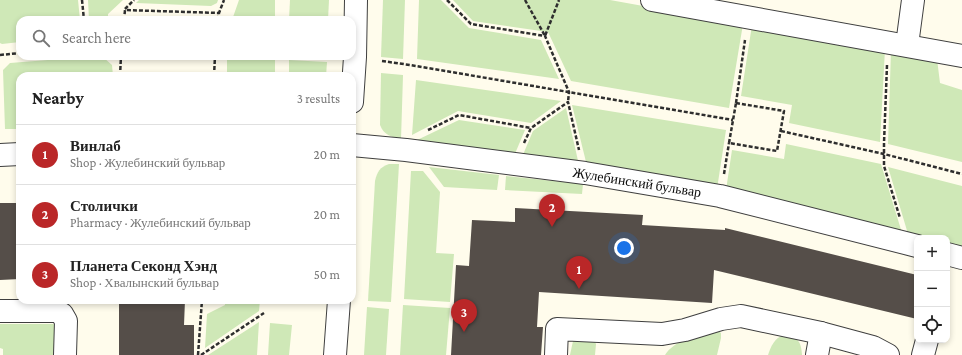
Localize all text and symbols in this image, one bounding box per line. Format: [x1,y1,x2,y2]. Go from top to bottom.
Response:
search box [16,16,356,60]
icon: search [30,27,52,49]
text: Search here [62,30,131,46]
text: Nearby [32,89,84,108]
text: 3 results [297,91,340,106]
text: Винлаб [70,138,121,154]
text: 1 [43,147,47,162]
text: 20 m [314,147,340,162]
text: Shop · Жулебинский бульвар [70,155,225,170]
street label: Жулебинский бульвар [571,164,703,200]
pin: 2 [539,194,565,227]
text: Столички [70,198,138,214]
text: 2 [42,207,48,222]
text: 20 m [314,207,340,222]
text: Pharmacy · Жулебинский бульвар [70,215,251,230]
map controls [914,235,950,343]
button: + [914,235,950,271]
your location [614,238,634,258]
pin: 1 [566,256,592,289]
text: Планета Секонд Хэнд [70,258,217,274]
text: 3 [42,267,48,282]
text: 50 m [314,267,340,282]
button: − [914,271,950,307]
text: Shop · Хвалынский бульвар [70,275,219,290]
pin: 3 [451,299,477,332]
button: locate [914,307,950,343]

